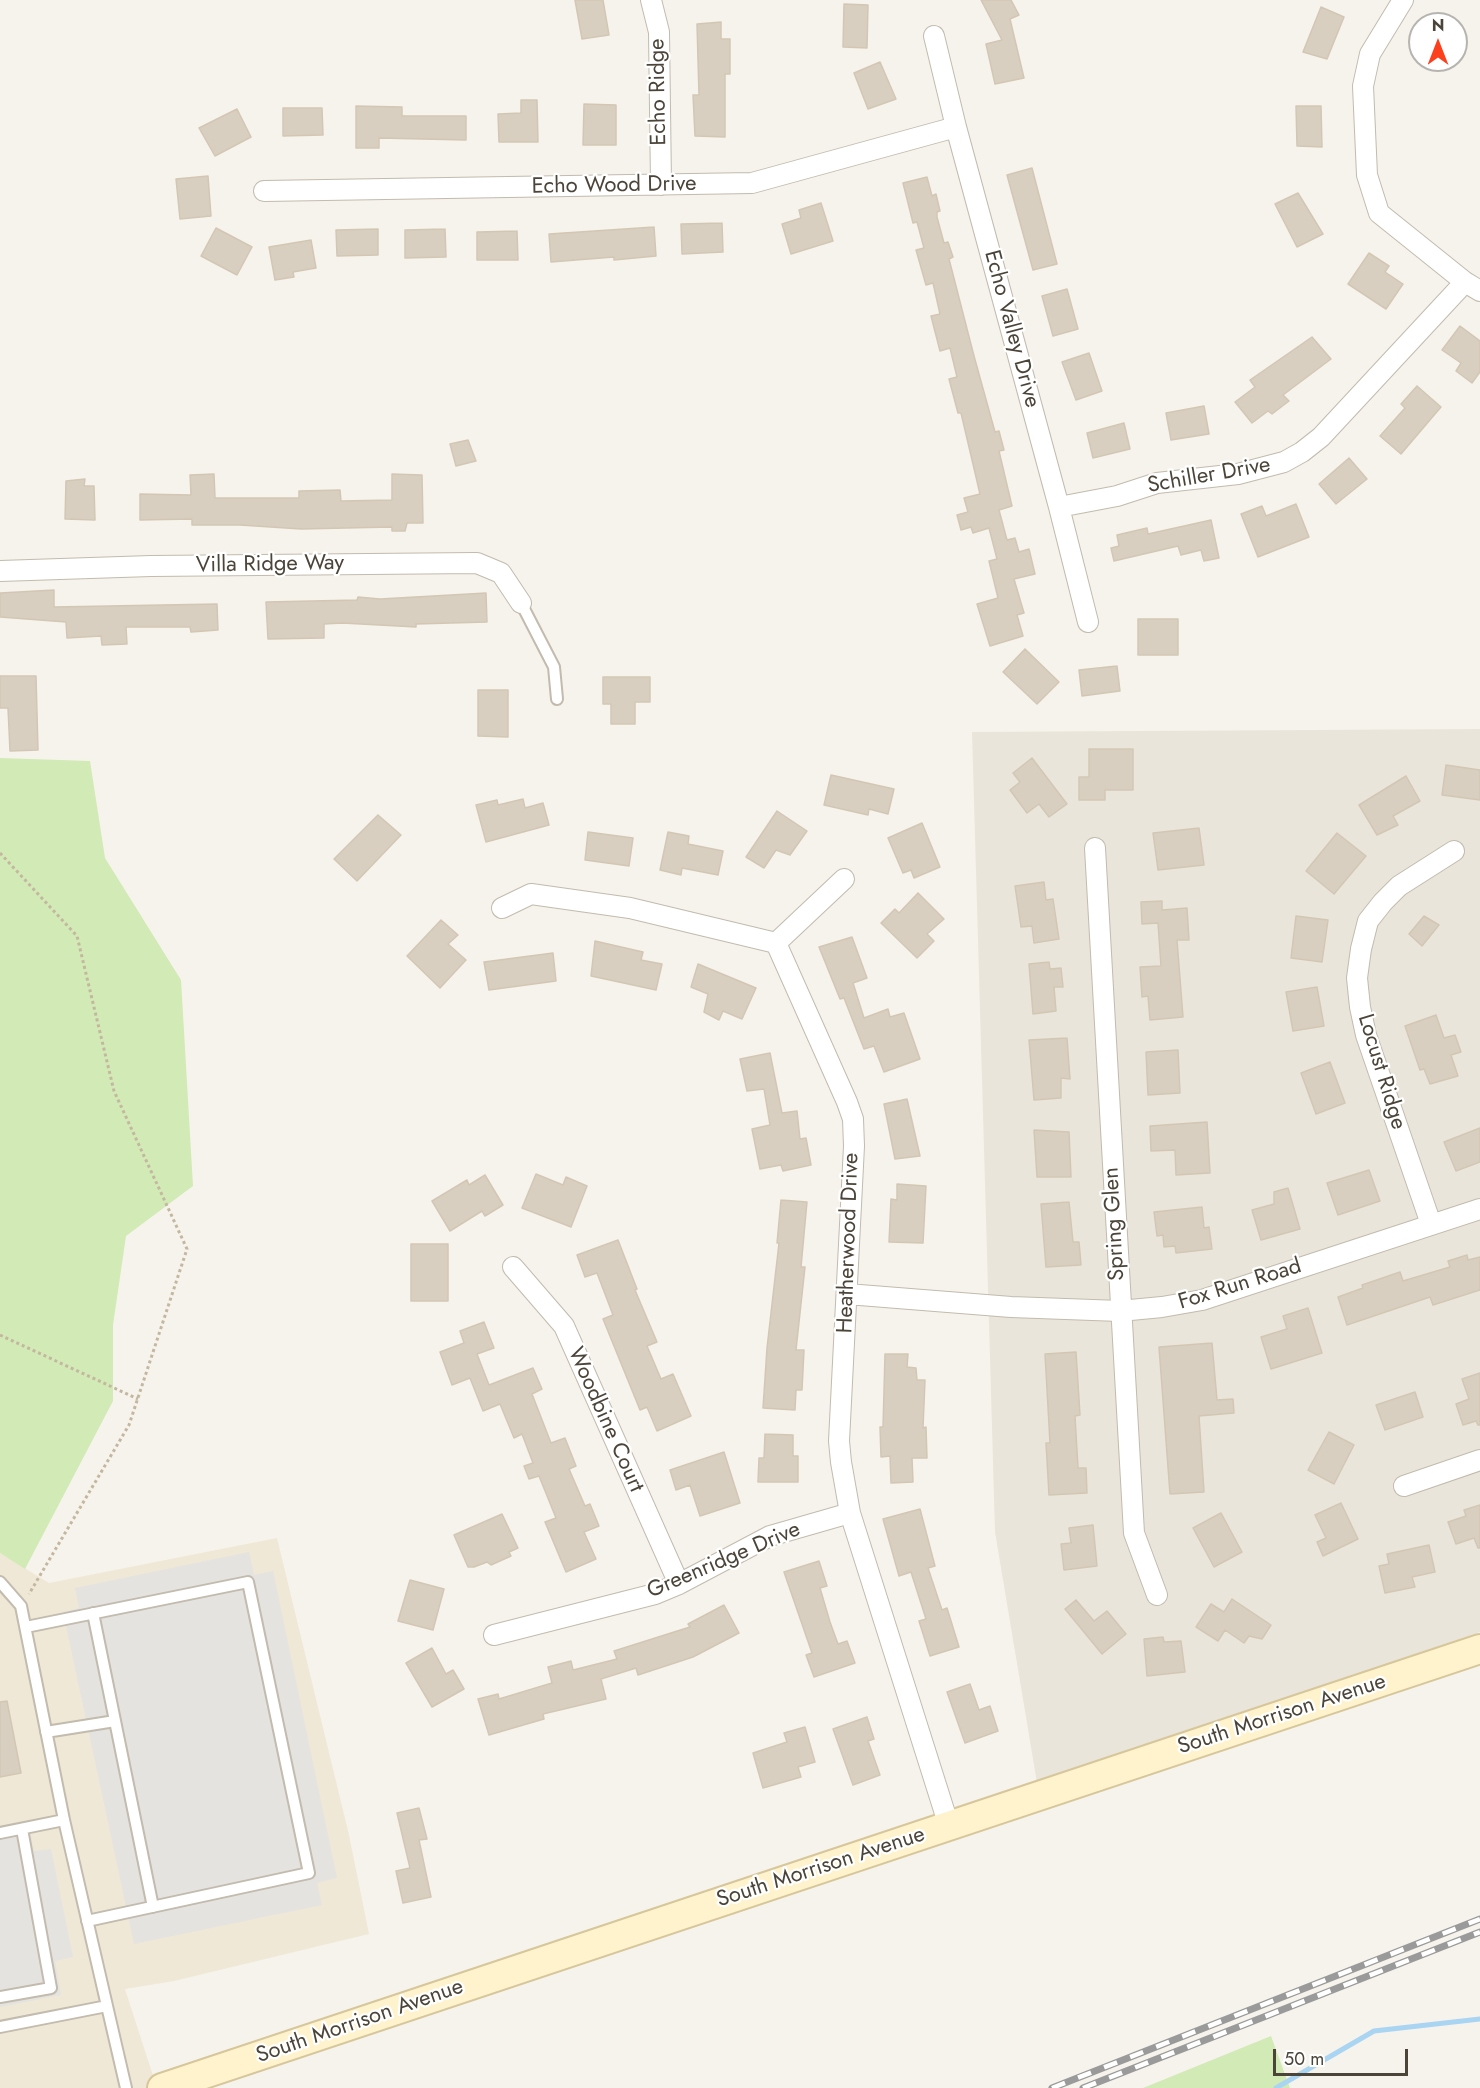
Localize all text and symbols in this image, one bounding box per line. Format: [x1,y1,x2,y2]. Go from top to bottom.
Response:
north arrow [1408,12,1468,72]
text: N [1432,14,1444,37]
street label: Echo Ridge [645,38,673,146]
street label: Echo Wood Drive [531,171,697,201]
street label: Echo Valley Drive [977,247,1045,411]
street label: Schiller Drive [1145,452,1273,500]
street label: Villa Ridge Way [196,551,344,579]
street label: Locust Ridge [1351,1011,1411,1133]
street label: Heatherwood Drive [833,1152,865,1334]
street label: Spring Glen [1099,1167,1131,1281]
street label: Fox Run Road [1175,1254,1305,1316]
street label: Woodbine Court [561,1343,649,1497]
street label: Greenridge Drive [644,1517,804,1605]
street label: South Morrison Avenue [1175,1669,1389,1761]
street label: South Morrison Avenue [714,1822,928,1914]
street label: South Morrison Avenue [253,1974,467,2070]
scale bar [1276,2037,1411,2075]
text: 50 m [1284,2046,1324,2072]

